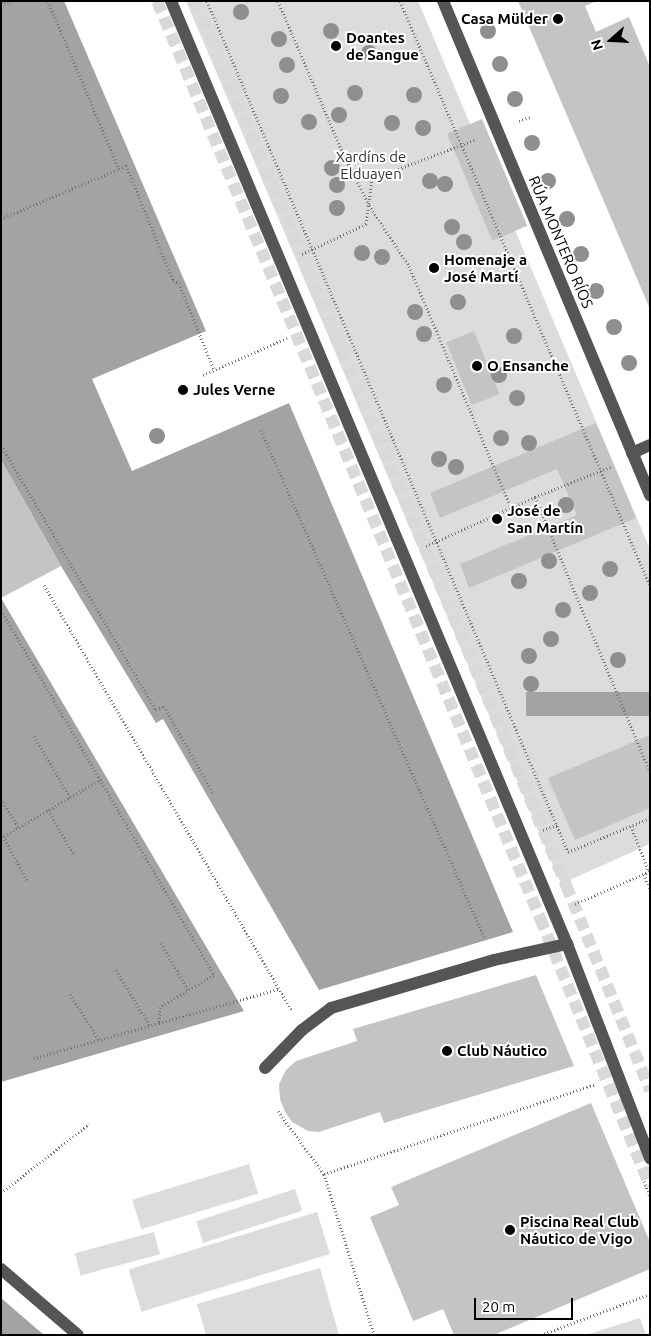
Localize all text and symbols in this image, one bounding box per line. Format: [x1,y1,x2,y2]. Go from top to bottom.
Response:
place label: Casa Mülder [461,10,548,28]
marker: Casa Mülder [552,13,564,25]
north arrow [586,15,636,65]
place label: Doantes de Sangue [346,28,419,63]
text: N [588,37,606,52]
marker: Doantes de Sangue [330,40,342,52]
park label: Xardíns de Elduayen [336,147,406,182]
street label: RÚA MONTERO RÍOS [525,173,597,311]
place label: Homenaje a José Martí [444,250,527,285]
marker: Homenaje a José Martí [428,262,440,274]
place label: O Ensanche [487,357,569,375]
marker: O Ensanche [471,360,483,372]
place label: Jules Verne [193,381,275,399]
marker: Jules Verne [177,384,189,396]
place label: José de San Martín [507,501,583,536]
marker: José de San Martín [491,513,503,525]
place label: Club Náutico [457,1042,547,1060]
marker: Club Náutico [441,1045,453,1057]
place label: Piscina Real Club Náutico de Vigo [520,1212,639,1247]
marker: Piscina Real Club Náutico de Vigo [504,1224,516,1236]
scale bar [476,1288,575,1320]
text: 20 m [482,1298,515,1315]

